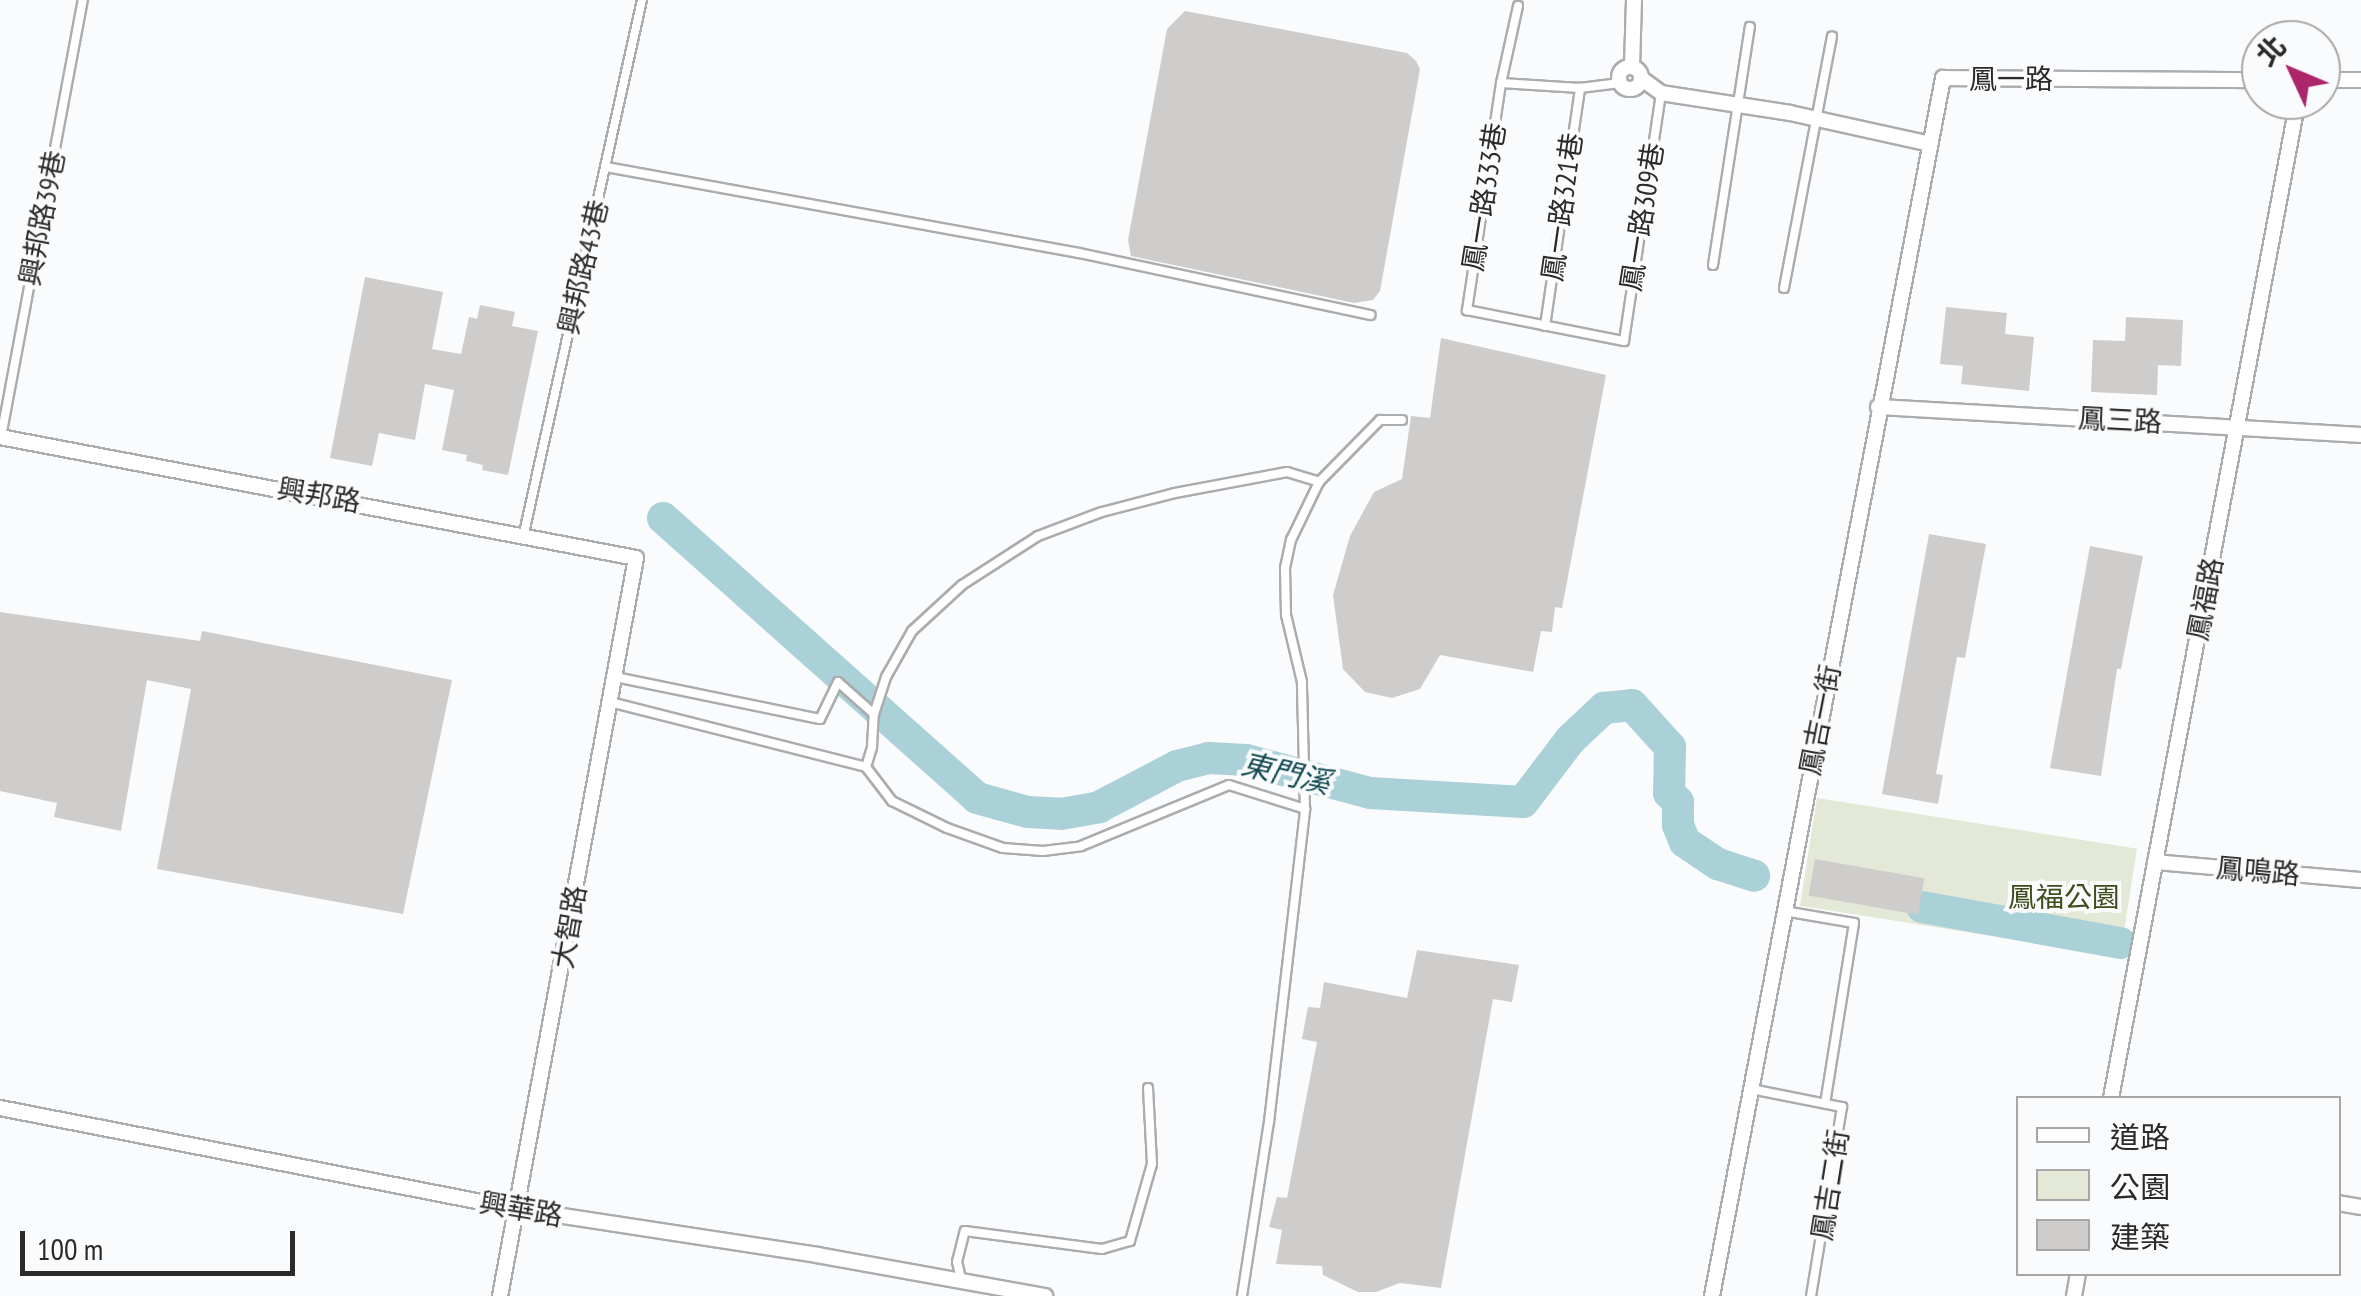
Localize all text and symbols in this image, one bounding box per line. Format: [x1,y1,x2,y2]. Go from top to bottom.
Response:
north arrow [2241,20,2341,120]
text: 北 [2247,27,2294,73]
street label: 鳳一路 [1969,62,2053,96]
street label: 鳳一路333巷 [1456,120,1512,274]
street label: 鳳一路321巷 [1535,130,1589,284]
street label: 鳳一路309巷 [1614,140,1670,294]
street label: 興邦路39巷 [12,147,72,289]
street label: 興邦路43巷 [551,196,615,338]
street label: 鳳三路 [2077,401,2163,439]
street label: 興邦路 [275,471,363,519]
street label: 鳳福路 [2180,555,2230,643]
street label: 鳳吉一街 [1793,662,1847,778]
water label: 東門溪 [1238,745,1334,801]
street label: 鳳鳴路 [2215,851,2301,891]
park label: 鳳福公園 [2008,880,2120,914]
street label: 大智路 [545,883,593,971]
legend [2016,1096,2341,1276]
text: 道路 [2110,1117,2170,1156]
street label: 鳳吉二街 [1805,1127,1855,1243]
text: 公園 [2110,1167,2170,1206]
street label: 興華路 [477,1185,565,1233]
scale bar [25,1211,300,1273]
text: 建築 [2110,1217,2170,1256]
text: 100 m [37,1229,103,1268]

